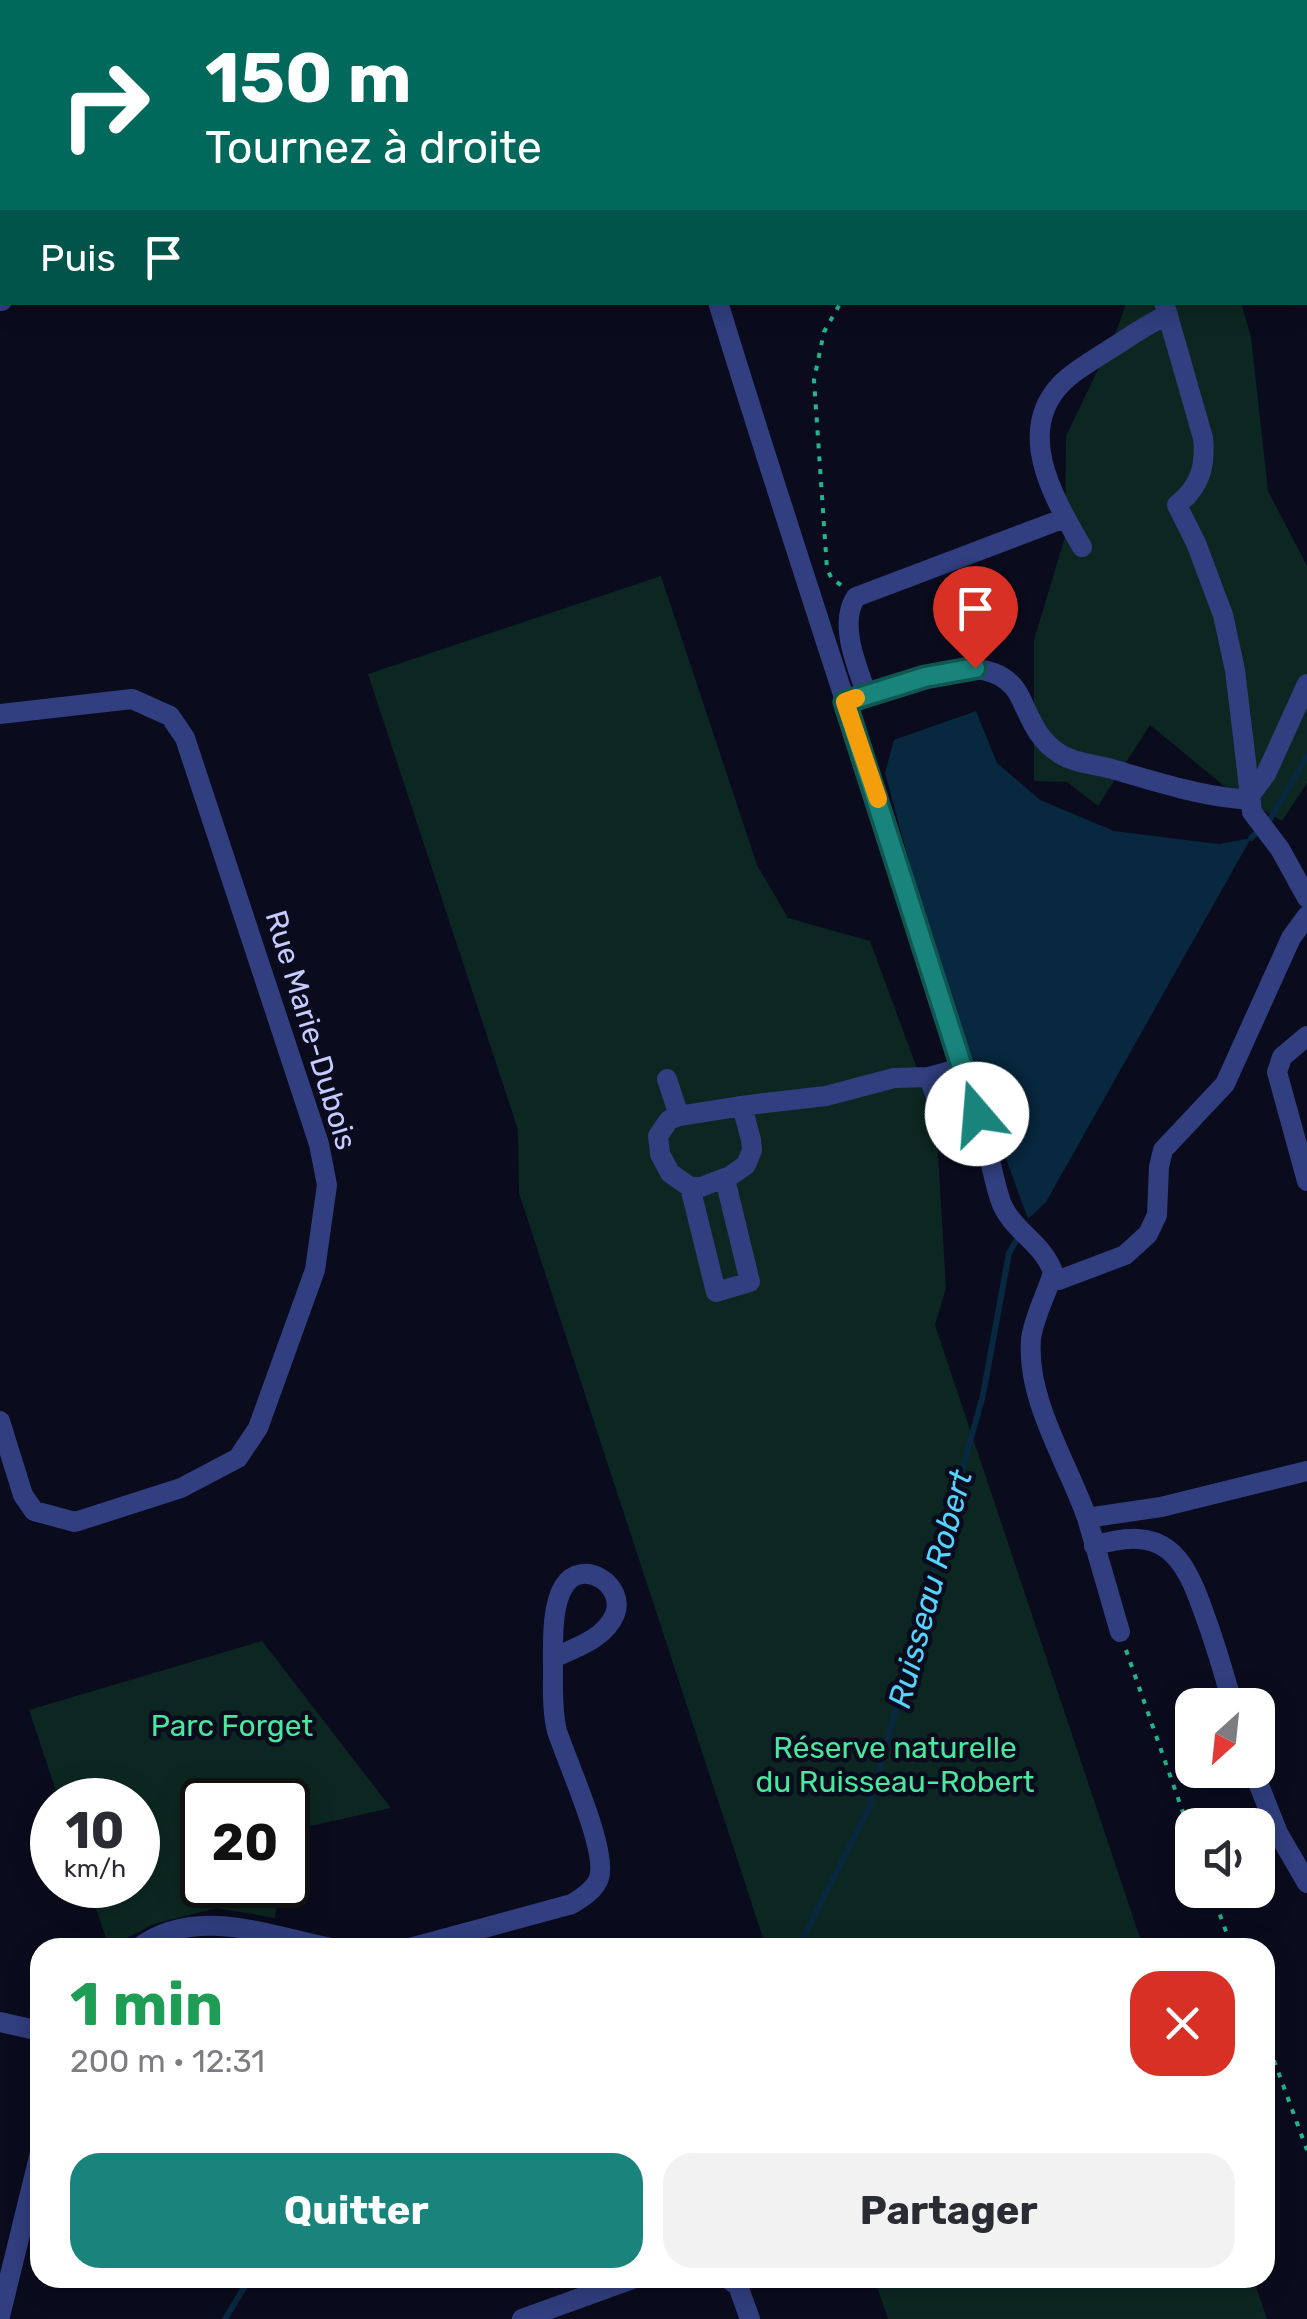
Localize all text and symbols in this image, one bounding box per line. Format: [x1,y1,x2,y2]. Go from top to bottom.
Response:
text: 150 m [205,37,412,120]
icon: right [40,40,170,170]
text: Tournez à droite [205,121,542,174]
icon: arrive [136,230,191,285]
text: Puis [40,235,116,281]
pin [933,566,1018,669]
icon: arrive [948,581,1003,636]
street label: Rue Marie-Dubois [257,906,365,1154]
position arrow [925,1062,1029,1166]
water label: Ruisseau Robert [880,1465,980,1712]
north arrow [1175,1688,1275,1788]
map controls [1175,1688,1275,1908]
park label: Parc Forget [151,1708,313,1744]
park label: Réserve naturelle du Ruisseau-Robert [755,1730,1035,1800]
speed limit sign: 20 [180,1778,310,1908]
text: 10 [66,1801,124,1861]
button: sound [1175,1808,1275,1908]
text: km/h [64,1854,126,1883]
text: 1 min [70,1969,223,2040]
button: close [1130,1971,1235,2076]
text: 200 m · 12:31 [70,2042,265,2080]
button: Quitter [70,2153,643,2268]
button: Partager [663,2153,1235,2268]

